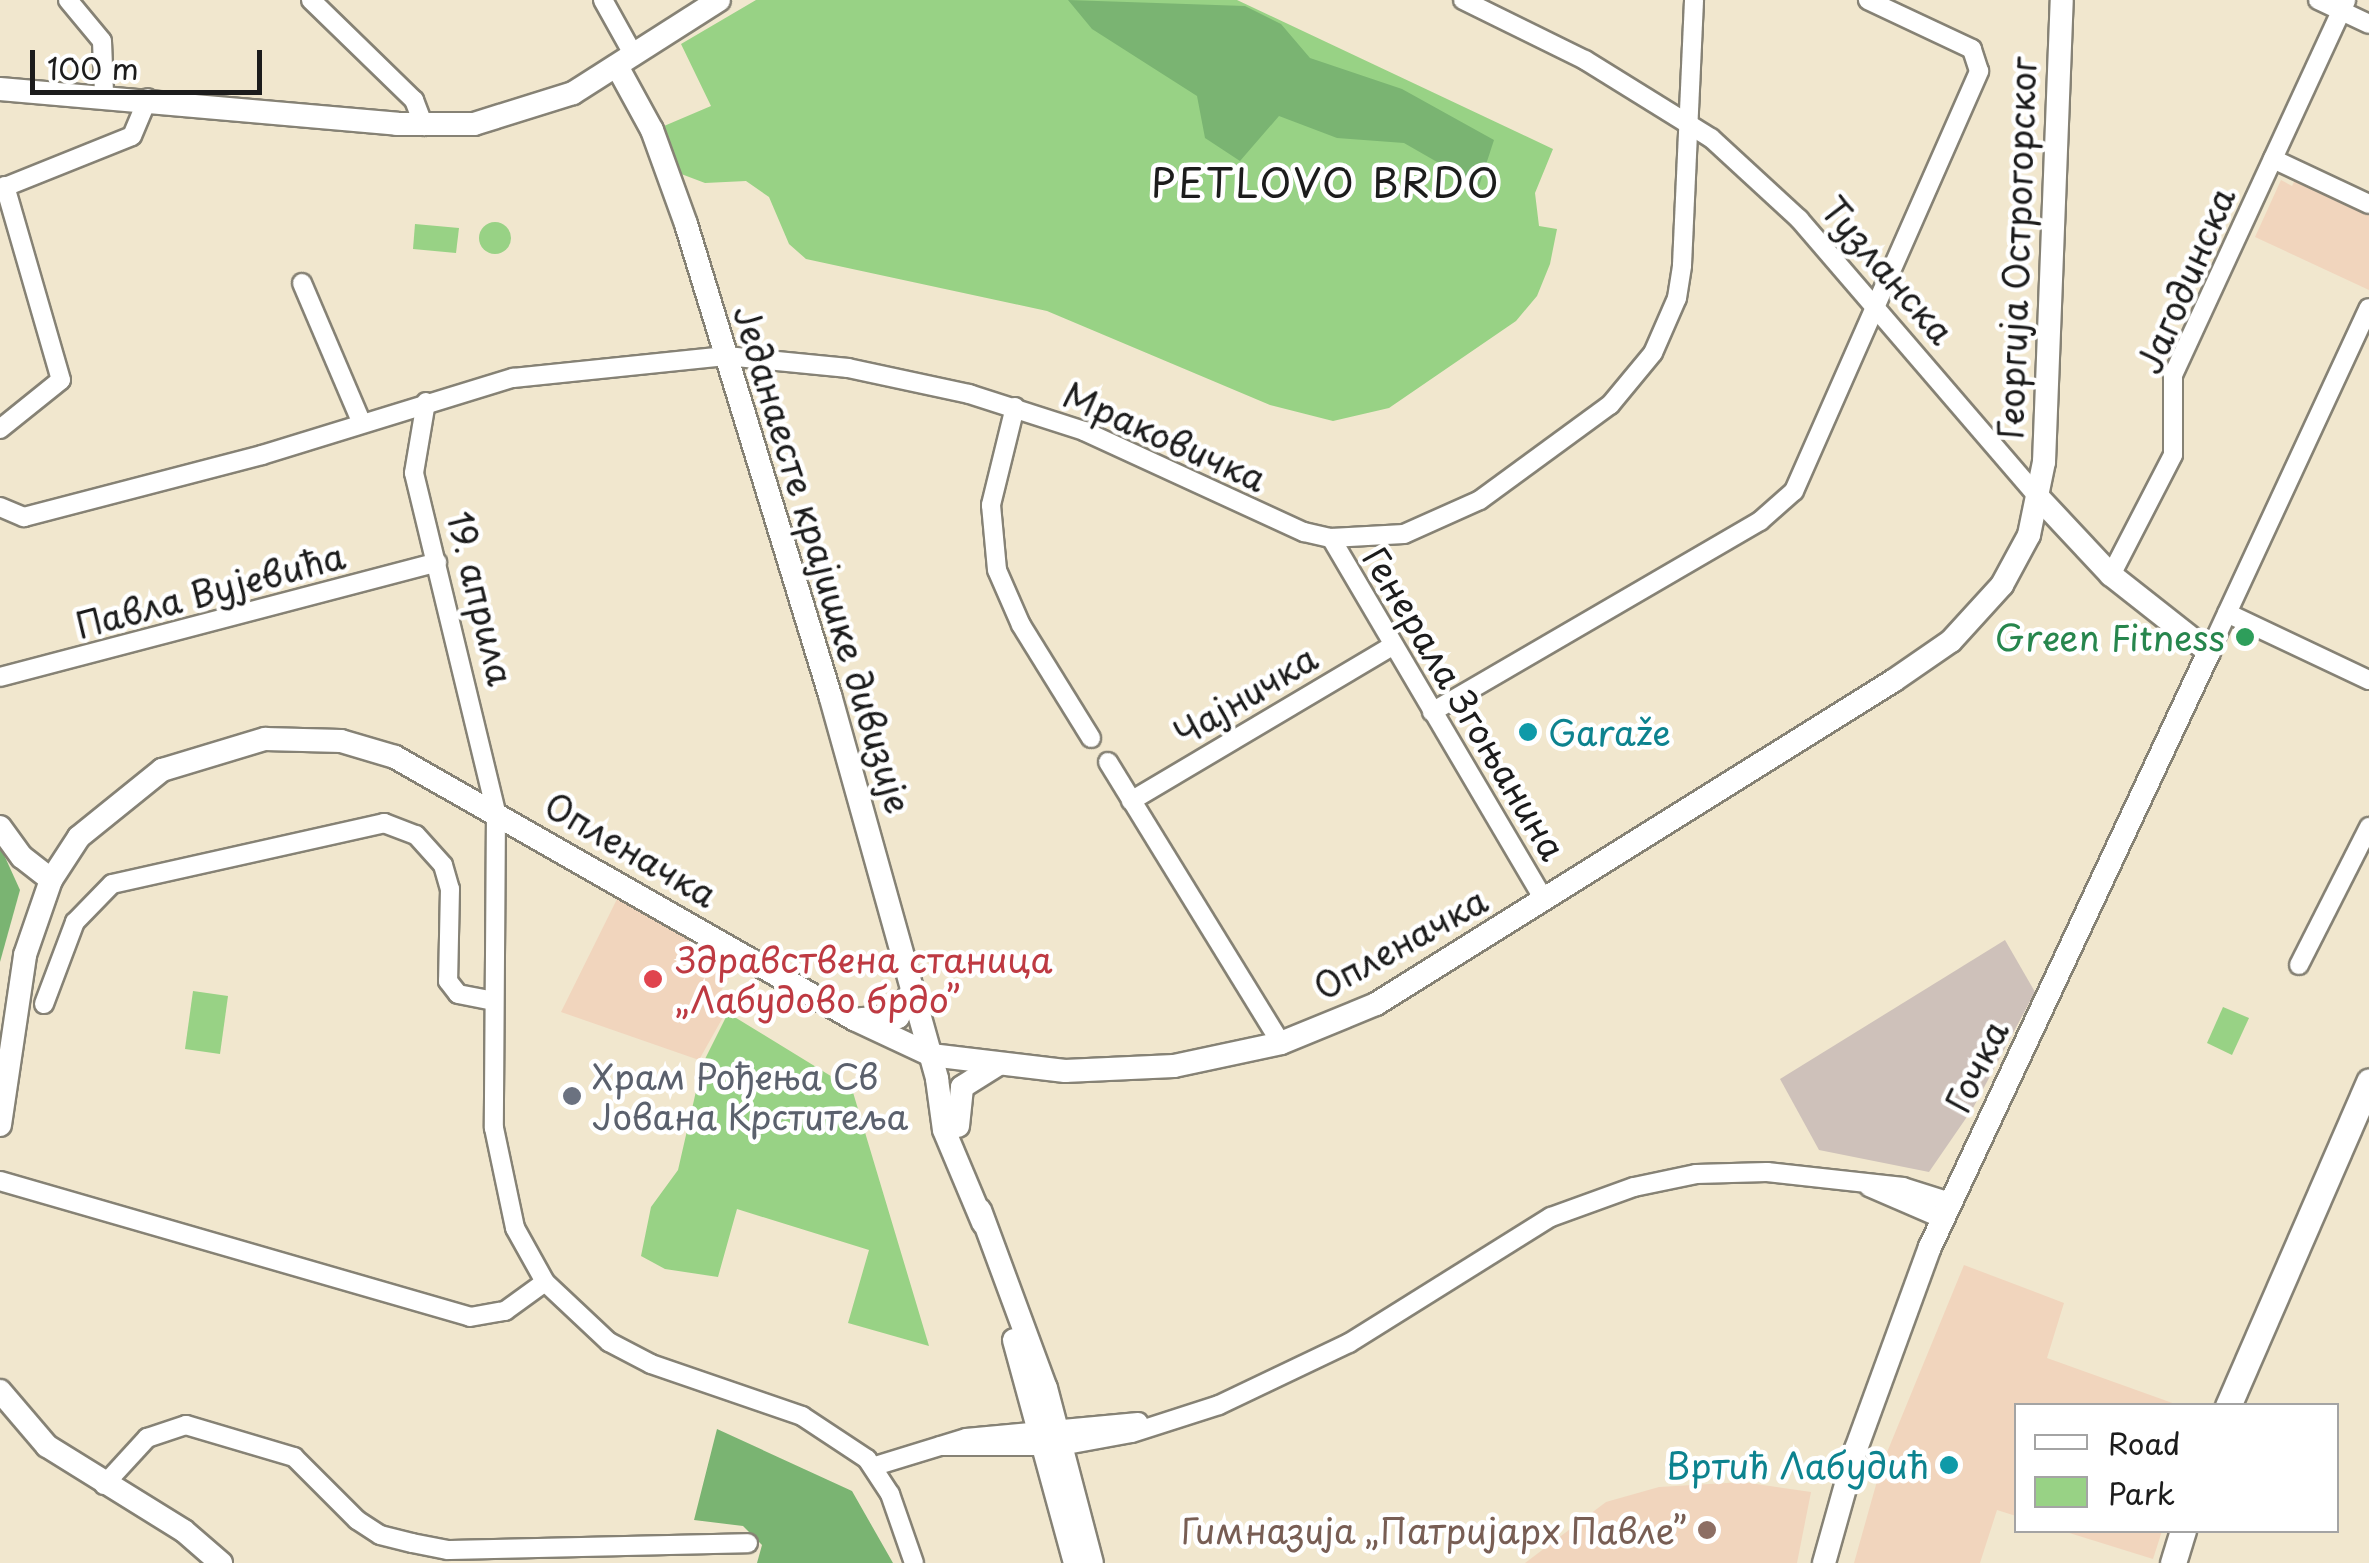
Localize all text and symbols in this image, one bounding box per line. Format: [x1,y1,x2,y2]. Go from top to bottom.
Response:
scale bar [35,30,268,92]
text: 100 m [47,45,139,90]
street label: Георгија Острогорског [1988,55,2044,441]
district label: PETLOVO BRDO [1154,158,1498,206]
street label: Јагодинска [2127,181,2243,379]
street label: Тузланска [1813,188,1963,352]
street label: Једанаесте крајишке дивизије [726,300,920,818]
street label: Мраковичка [1057,373,1273,499]
street label: 19. априла [439,506,523,690]
street label: Павла Вујевића [70,534,350,646]
street label: Генерала Згоњанина [1354,538,1576,868]
place label: Green Fitness [1992,616,2225,658]
marker: Green Fitness [2234,626,2256,648]
street label: Чајничка [1166,636,1324,754]
place label: Garaže [1548,711,1671,753]
marker: Garaže [1517,721,1539,743]
street label: Опленачка [538,783,724,915]
street label: Опленачка [1306,878,1494,1008]
place label: Здравствена станица „Лабудово брдо” [676,938,1054,1020]
marker: Здравствена станица „Лабудово брдо” [640,966,666,992]
street label: Гочка [1936,1013,2016,1119]
place label: Храм Рођења Св Јована Крститеља [592,1055,910,1137]
marker: Храм Рођења Св Јована Крститеља [561,1085,583,1107]
legend [2014,1403,2339,1533]
text: Road [2108,1420,2181,1465]
place label: Вртић Лабудић [1666,1444,1929,1486]
marker: Вртић Лабудић [1938,1454,1960,1476]
text: Park [2108,1470,2175,1515]
place label: Гимназија „Патријарх Павле” [1178,1509,1687,1551]
marker: Гимназија „Патријарх Павле” [1696,1519,1718,1541]

